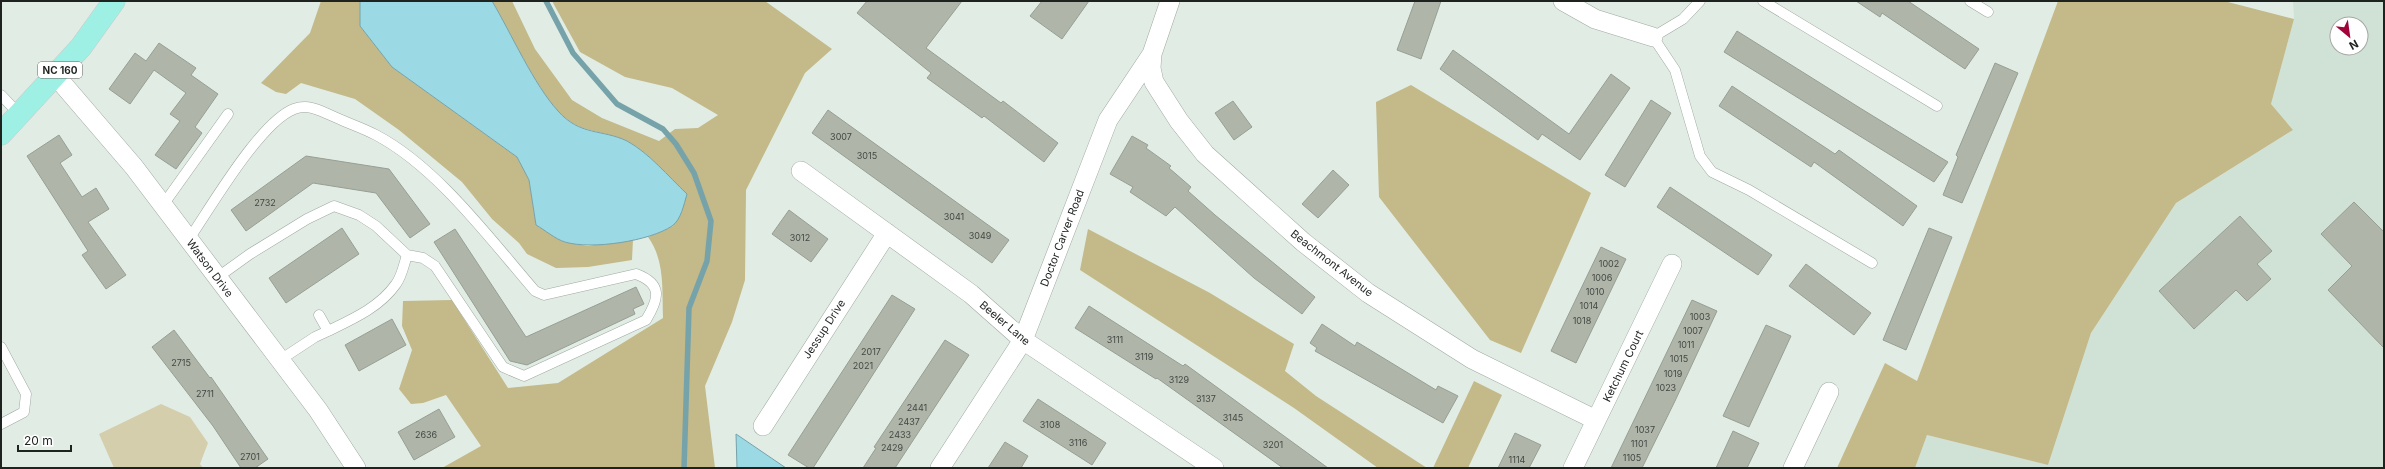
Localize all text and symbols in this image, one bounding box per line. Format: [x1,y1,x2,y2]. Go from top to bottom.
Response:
north arrow [2329,16,2369,56]
text: N [2347,37,2361,53]
road number: NC 160 [38,62,82,78]
house number: 3007 [830,131,852,142]
house number: 3015 [857,150,877,161]
street label: Doctor Carver Road [1037,187,1087,289]
house number: 2732 [254,197,276,208]
house number: 3041 [944,211,964,222]
street label: Beachmont Avenue [1288,226,1376,300]
house number: 3049 [969,230,992,241]
house number: 3012 [790,232,810,243]
street label: Watson Drive [184,236,236,300]
house number: 1002 [1599,258,1619,269]
house number: 1006 [1592,272,1613,283]
house number: 1010 [1586,286,1605,297]
street label: Jessup Drive [800,297,848,361]
street label: Beeler Lane [977,298,1033,348]
house number: 1014 [1580,300,1599,311]
house number: 1003 [1690,311,1711,322]
house number: 1018 [1573,315,1592,326]
house number: 1007 [1683,325,1703,336]
street label: Ketchum Court [1600,328,1647,404]
house number: 3111 [1107,334,1123,345]
house number: 1011 [1678,339,1694,350]
house number: 2017 [861,346,881,357]
house number: 3119 [1135,351,1154,362]
house number: 1015 [1670,353,1688,364]
house number: 2715 [171,357,191,368]
house number: 2021 [853,360,873,371]
house number: 1019 [1664,368,1683,379]
house number: 3129 [1169,374,1190,385]
house number: 1023 [1656,382,1677,393]
house number: 2711 [196,388,214,399]
house number: 3137 [1196,393,1216,404]
house number: 2441 [907,402,927,413]
house number: 3145 [1223,412,1243,423]
house number: 2437 [898,416,920,427]
house number: 3108 [1040,419,1061,430]
house number: 1037 [1635,424,1655,435]
scale bar [18,427,71,453]
house number: 2636 [415,429,438,440]
house number: 2433 [889,429,912,440]
text: 20 m [24,433,53,448]
house number: 3116 [1069,437,1088,448]
house number: 1101 [1631,438,1647,449]
house number: 3201 [1263,439,1283,450]
house number: 2429 [881,442,904,453]
house number: 2701 [240,451,260,462]
house number: 1105 [1623,452,1641,463]
house number: 1114 [1509,454,1526,465]

